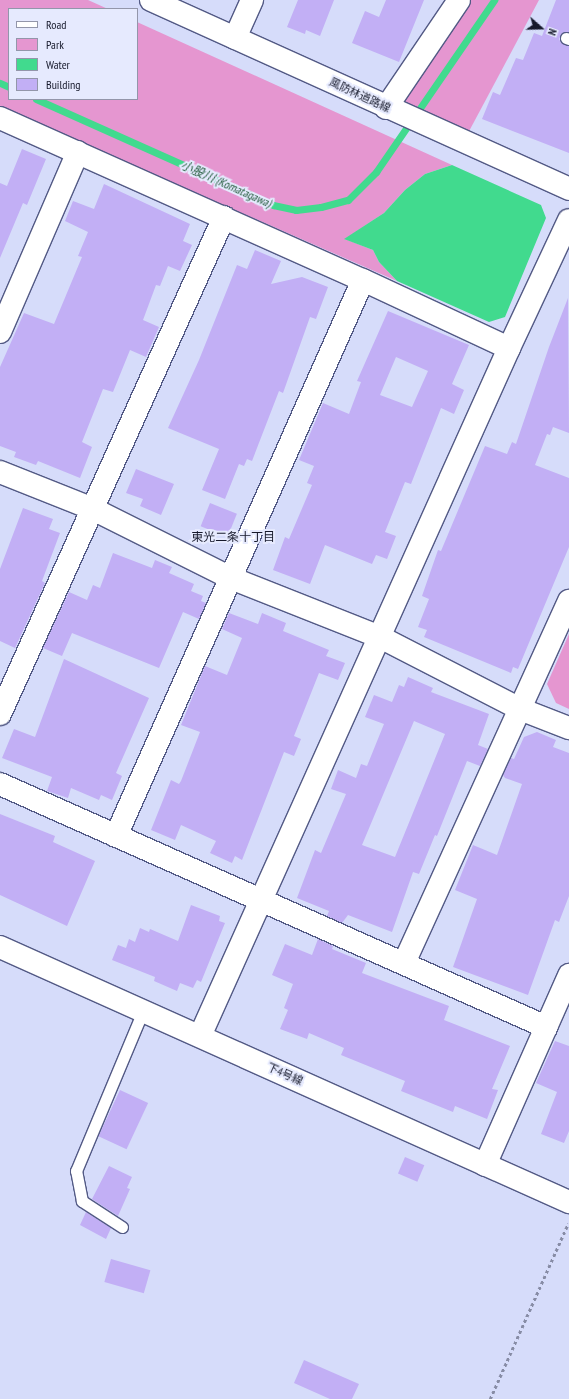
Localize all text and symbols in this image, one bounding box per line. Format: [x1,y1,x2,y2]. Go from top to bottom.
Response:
legend [8,8,138,100]
north arrow [521,8,561,48]
text: Road [46,17,66,32]
text: N [545,27,560,37]
text: Park [46,37,64,52]
text: Water [46,57,70,72]
street label: 風防林道路線 [327,75,393,115]
text: Building [46,77,81,92]
water label: 小股川 (Komatagawa) [179,158,273,210]
district label: 東光二条十丁目 [191,530,275,544]
street label: 下4号線 [265,1060,305,1088]

